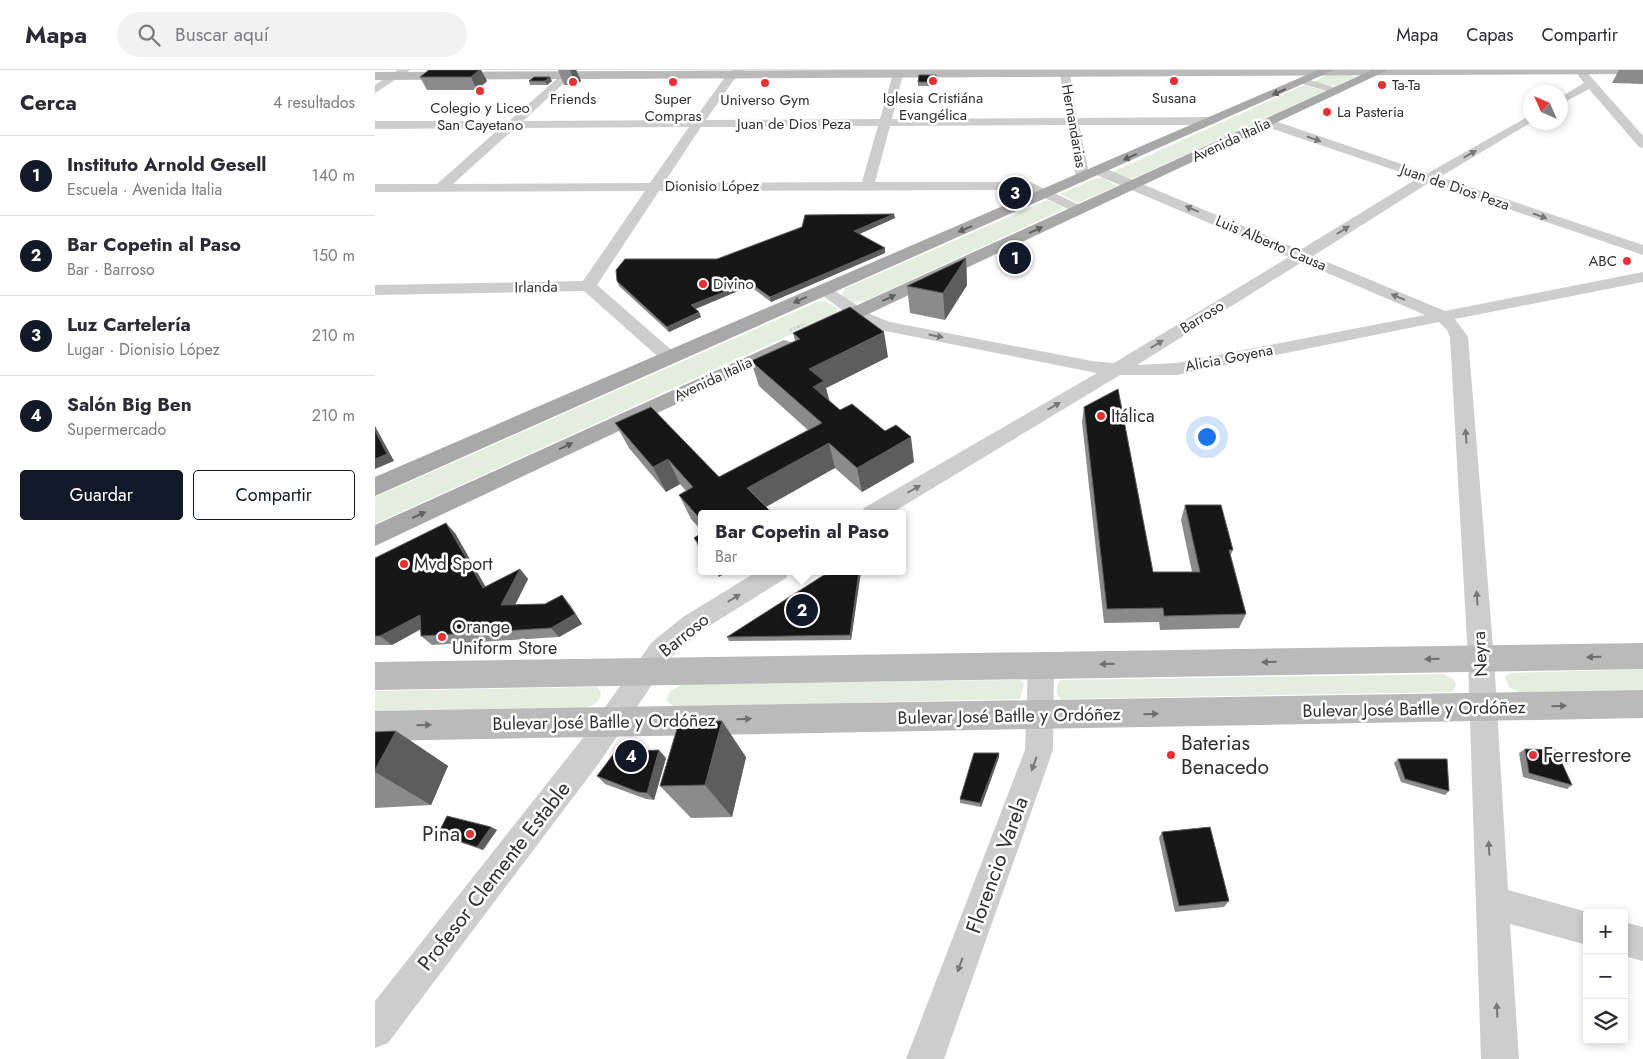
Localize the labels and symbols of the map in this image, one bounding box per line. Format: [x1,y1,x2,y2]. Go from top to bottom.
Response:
place label: Ta-Ta [1392,74,1421,96]
marker: Iglesia Cristiána Evangélica [927,75,939,87]
marker: Susana [1168,75,1180,87]
marker: Friends [567,76,579,88]
marker: Super Compras [667,76,679,88]
marker: Universo Gym [759,77,771,89]
marker: Ta-Ta [1376,79,1388,91]
street label: Hernandarias [1056,82,1092,170]
marker: Colegio y Liceo San Cayetano [474,85,486,97]
north arrow [1523,85,1568,130]
place label: Iglesia Cristiána Evangélica [883,87,983,126]
place label: Susana [1152,87,1196,109]
place label: Friends [550,88,596,110]
place label: Super Compras [644,88,702,127]
place label: Universo Gym [720,89,810,111]
one-way arrow [1272,89,1286,97]
place label: Colegio y Liceo San Cayetano [430,97,530,136]
place label: La Pasteria [1337,101,1404,123]
marker: La Pasteria [1321,106,1333,118]
street label: Avenida Italia [1188,112,1274,168]
street label: Juan de Dios Peza [735,113,851,135]
one-way arrow [1307,136,1322,143]
one-way arrow [1463,149,1476,158]
one-way arrow [1123,154,1137,162]
street label: Juan de Dios Peza [1396,157,1513,216]
pin: 3 [999,174,1031,212]
street label: Dionisio López [665,175,759,197]
one-way arrow [1184,205,1199,213]
street label: Luis Alberto Causa [1212,210,1330,276]
one-way arrow [1533,212,1548,220]
one-way arrow [958,225,972,233]
one-way arrow [1029,225,1043,233]
one-way arrow [1336,226,1349,235]
pin: 1 [999,239,1031,277]
place label: ABC [1588,250,1617,272]
marker: ABC [1621,255,1633,267]
place label: Divino [713,273,754,295]
street label: Irlanda [514,276,558,298]
marker: Divino [697,278,709,290]
one-way arrow [1391,292,1405,300]
one-way arrow [882,293,896,301]
street label: Barroso [1176,295,1228,339]
one-way arrow [793,297,807,305]
one-way arrow [929,332,944,340]
street label: Alicia Goyena [1183,339,1275,377]
one-way arrow [1151,340,1164,349]
street label: Avenida Italia [670,351,756,407]
one-way arrow [1048,402,1061,411]
place label: Itálica [1111,403,1155,429]
marker: Itálica [1095,410,1107,422]
your location [1194,424,1220,450]
one-way arrow [1461,428,1469,444]
one-way arrow [559,442,574,451]
one-way arrow [907,484,920,493]
one-way arrow [412,511,426,519]
place label: Mvd Sport [414,551,493,577]
marker: Mvd Sport [398,558,410,570]
one-way arrow [1472,590,1480,606]
pin: 2 [786,591,818,629]
one-way arrow [727,594,740,603]
street label: Barroso [653,607,715,663]
place label: Orange Uniform Store [452,614,557,661]
street label: Neyra [1466,630,1494,678]
marker: Orange Uniform Store [436,631,448,643]
one-way arrow [1586,653,1602,661]
one-way arrow [1424,656,1440,664]
one-way arrow [1261,658,1277,666]
one-way arrow [1099,661,1115,669]
street label: Bulevar José Batlle y Ordóñez [1302,694,1527,724]
street label: Bulevar José Batlle y Ordóñez [897,701,1122,731]
one-way arrow [1551,702,1567,710]
street label: Bulevar José Batlle y Ordóñez [492,707,717,737]
one-way arrow [1143,710,1159,718]
one-way arrow [736,715,752,723]
one-way arrow [416,721,432,729]
place label: Baterias Benacedo [1181,728,1269,782]
pin: 4 [615,737,647,775]
place label: Ferrestore [1543,740,1631,770]
marker: Baterias Benacedo [1165,749,1177,761]
marker: Ferrestore [1527,749,1539,761]
one-way arrow [1030,756,1037,771]
street label: Profesor Clemente Estable [410,775,578,977]
street label: Florencio Varela [958,793,1036,937]
place label: Pina [422,819,460,849]
marker: Pina [464,828,476,840]
one-way arrow [1484,840,1492,856]
one-way arrow [956,958,963,973]
one-way arrow [1493,1002,1501,1018]

